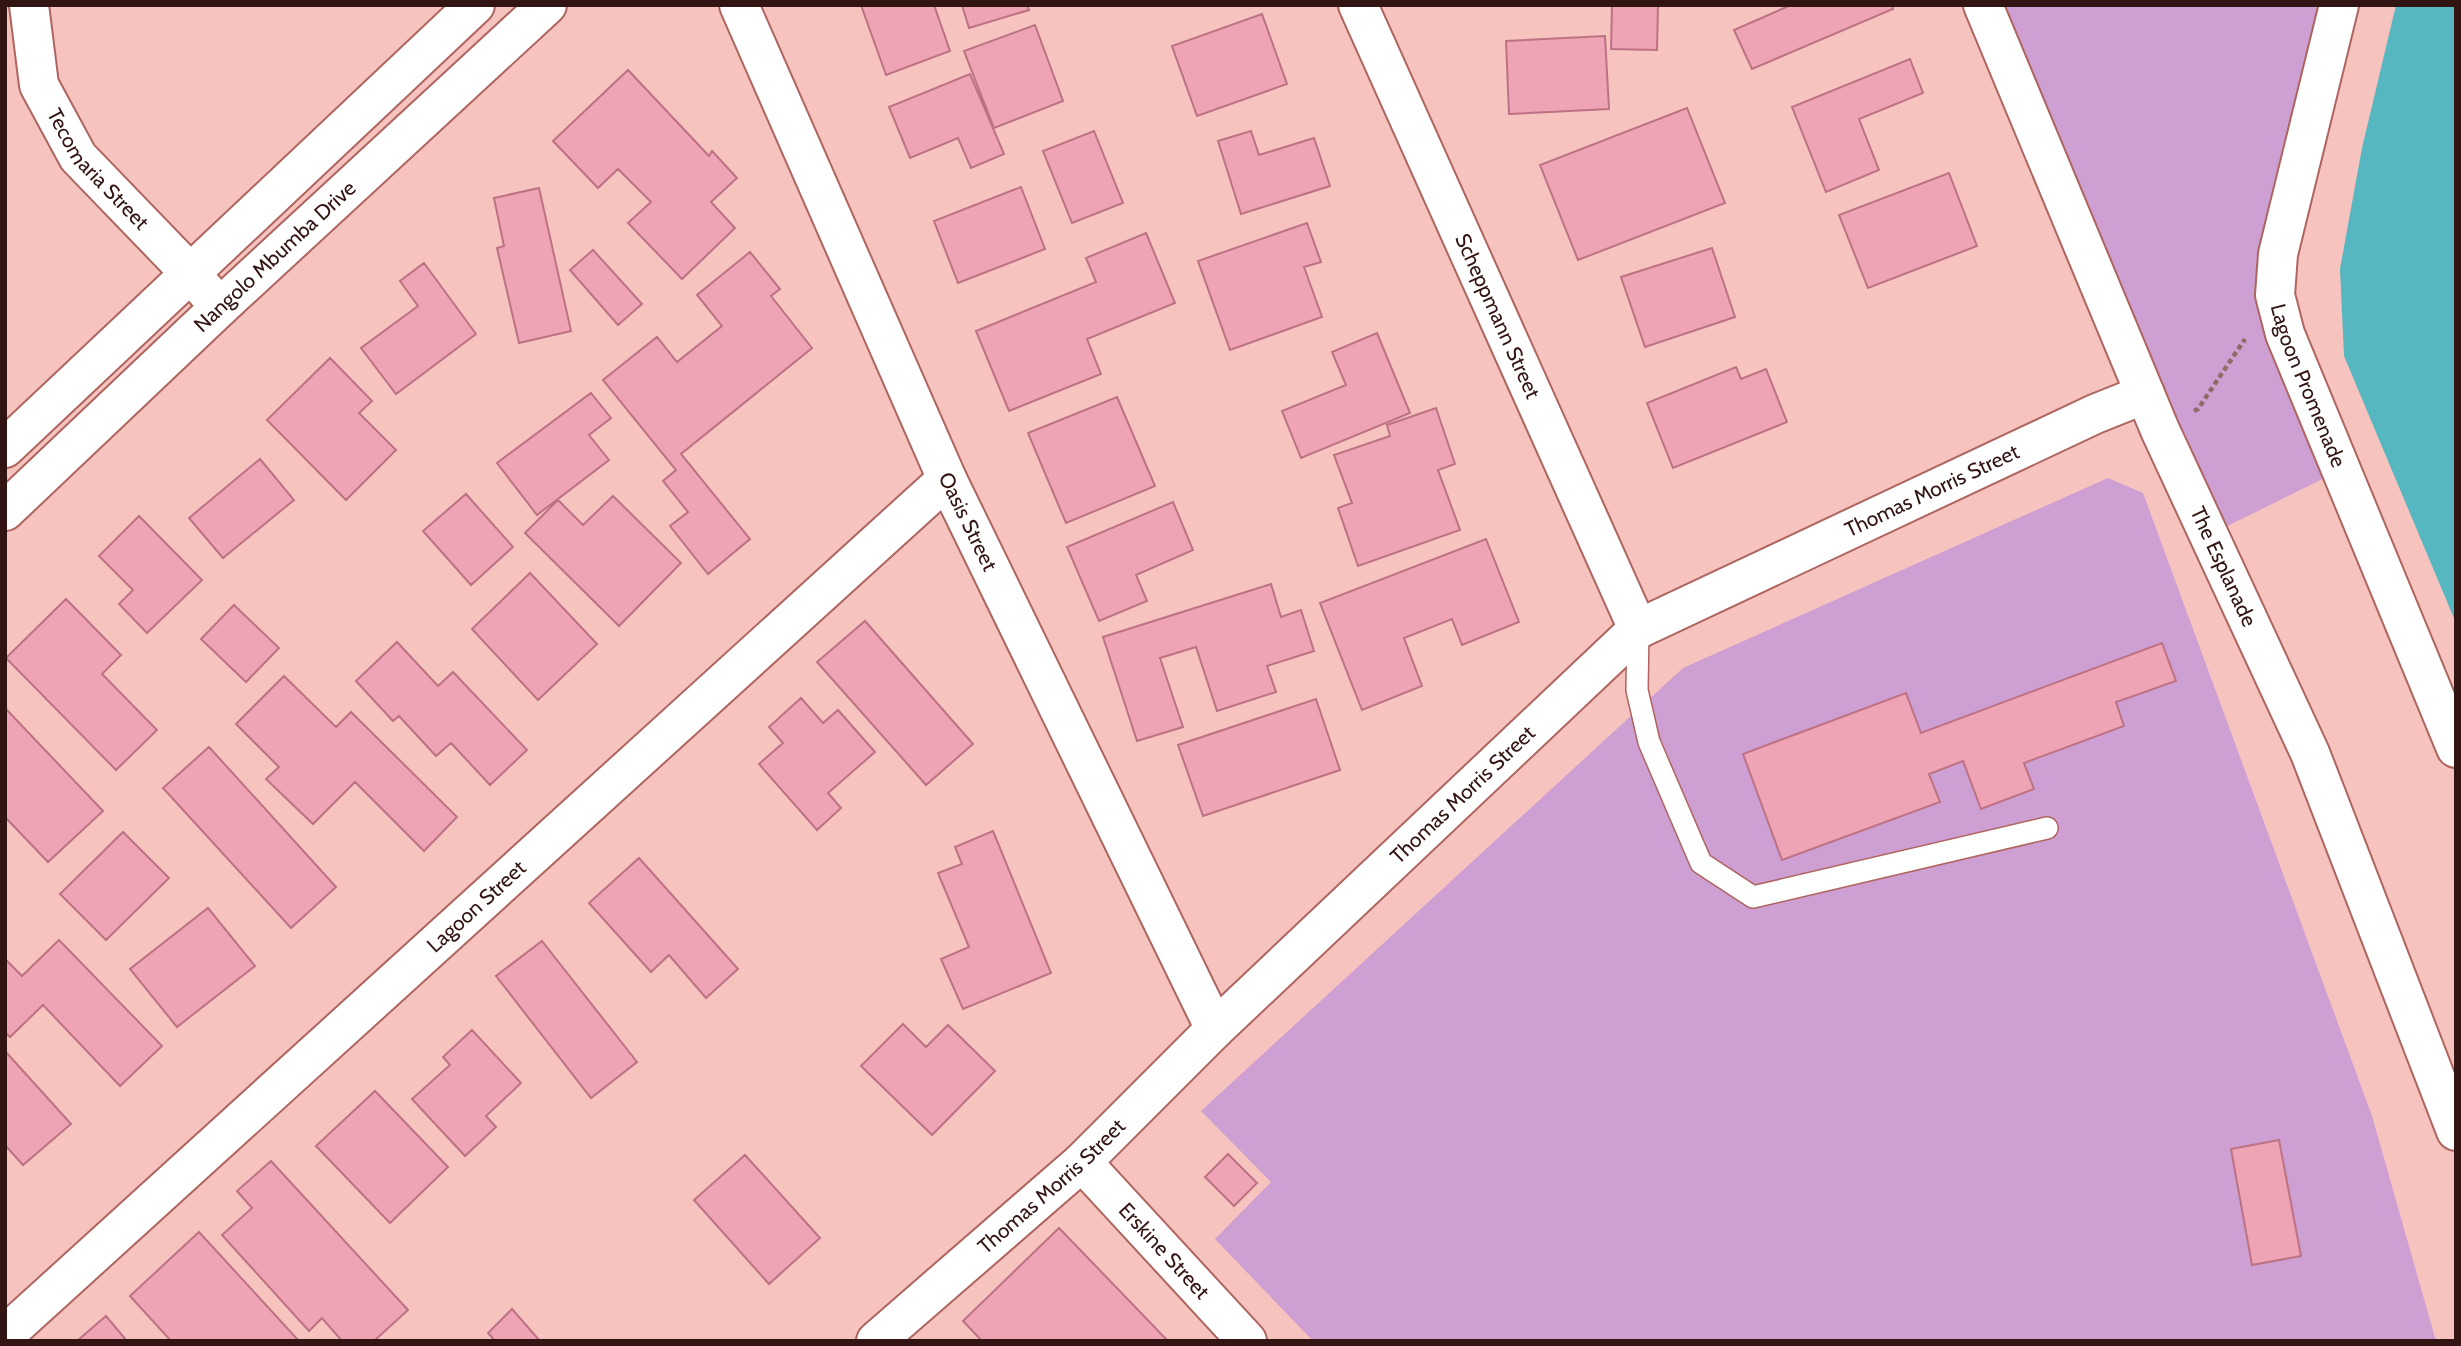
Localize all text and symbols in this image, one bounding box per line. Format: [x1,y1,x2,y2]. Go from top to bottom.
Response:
street label: Tecomaria Street [42,104,154,235]
street label: Nangolo Mbumba Drive [189,175,361,337]
street label: Scheppmann Street [1450,230,1546,402]
street label: Lagoon Promenade [2266,301,2352,471]
street label: Thomas Morris Street [1841,439,2023,542]
street label: Oasis Street [934,468,1003,575]
street label: The Esplanade [2185,503,2263,630]
street label: Thomas Morris Street [1385,720,1540,869]
street label: Lagoon Street [422,855,531,957]
street label: Thomas Morris Street [973,1113,1130,1259]
street label: Erskine Street [1114,1197,1215,1304]

